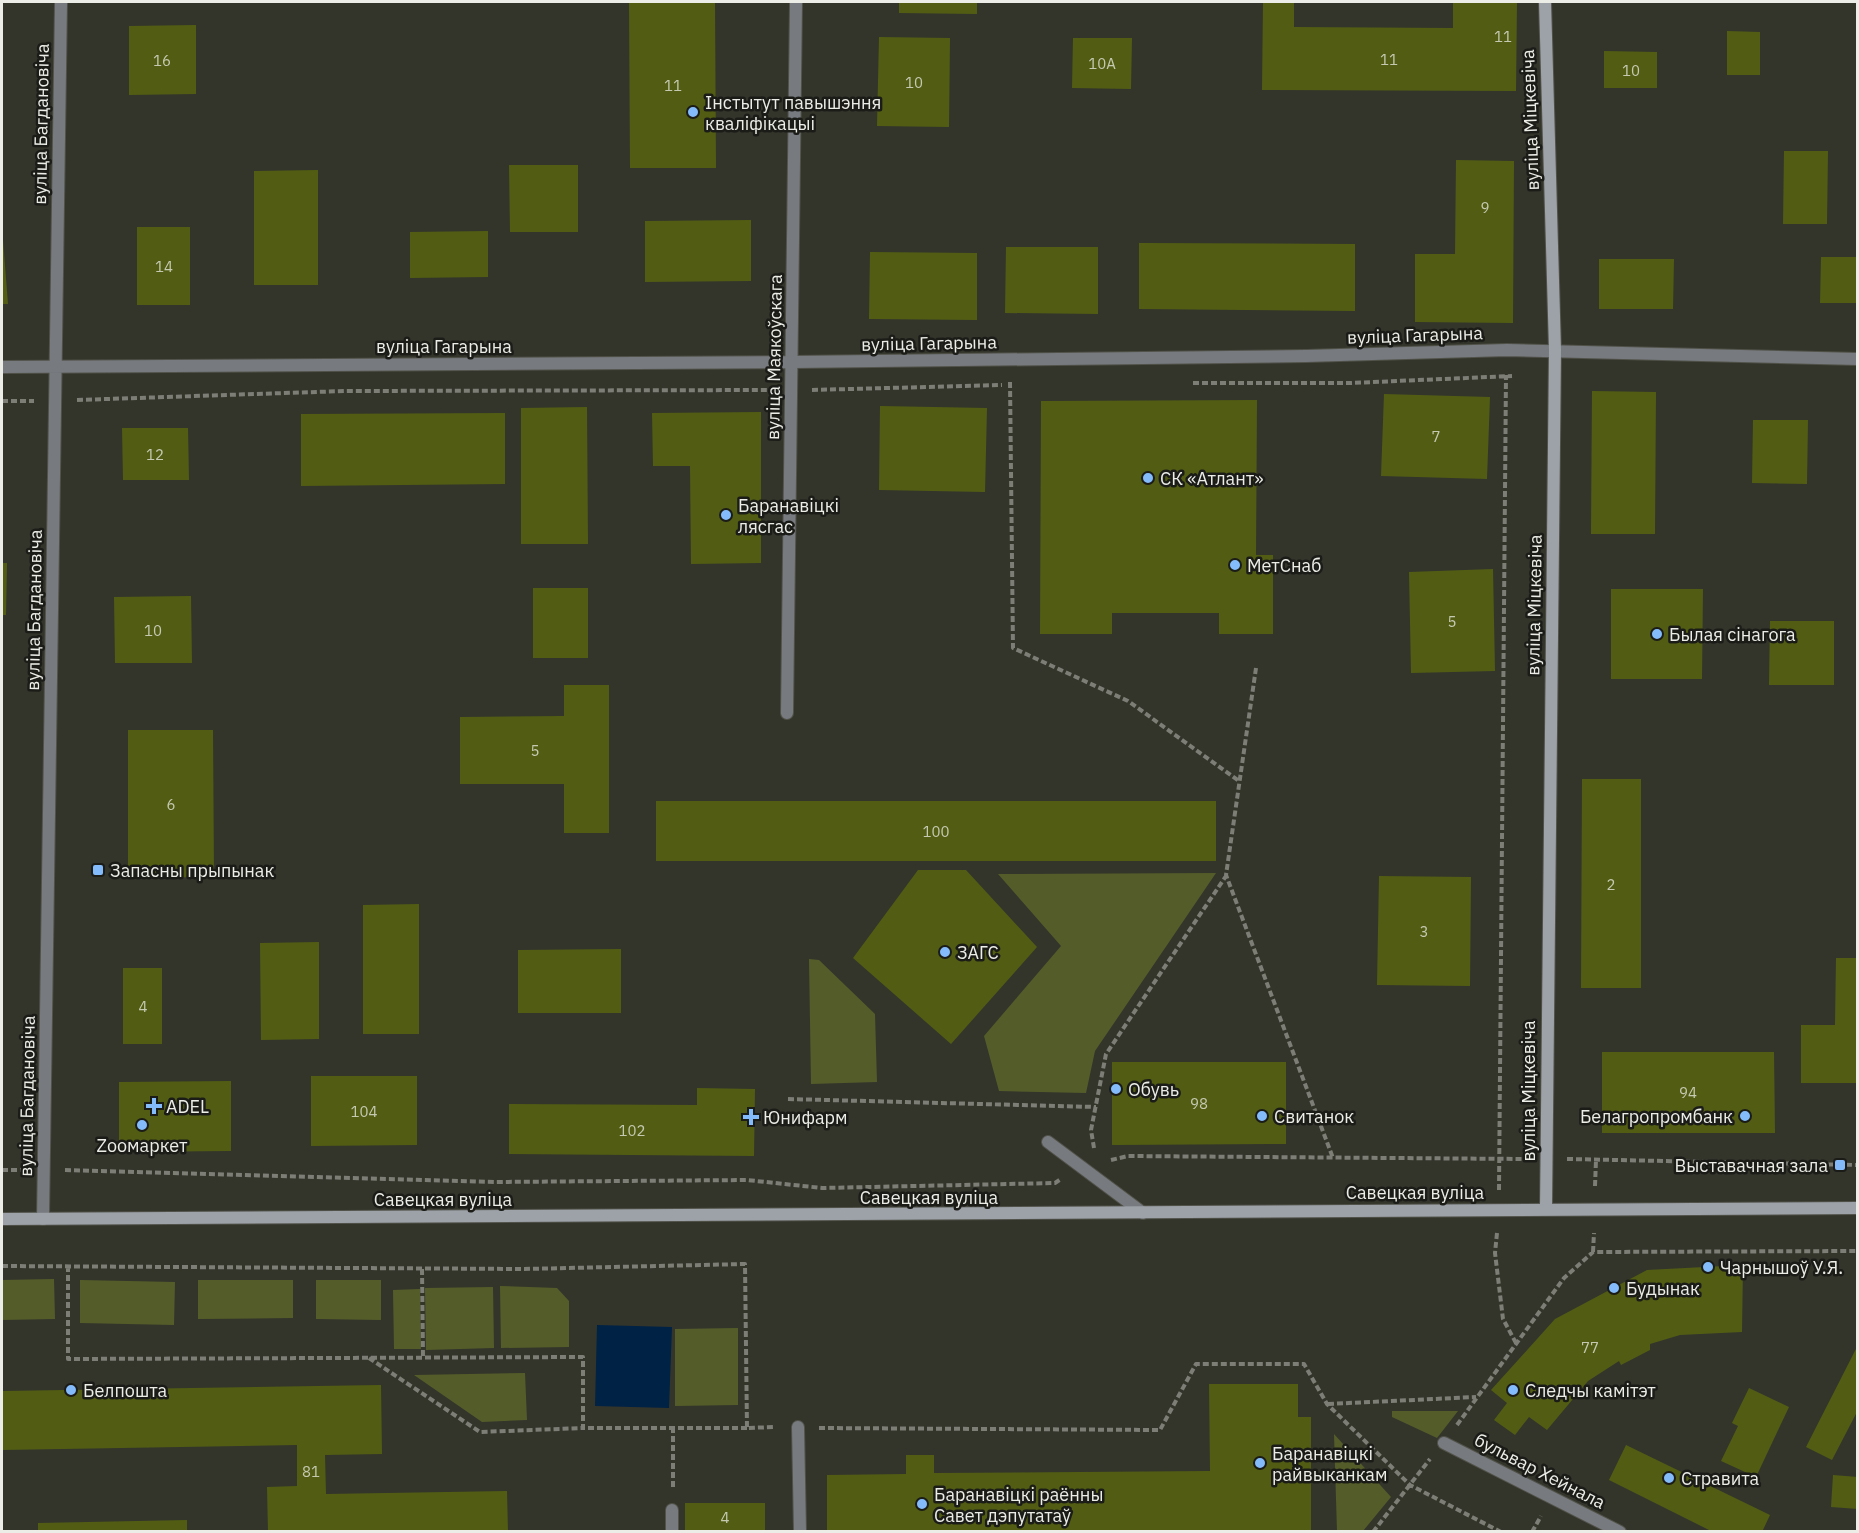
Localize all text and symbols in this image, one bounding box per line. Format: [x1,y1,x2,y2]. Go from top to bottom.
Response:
house number: 11 [1494,27,1512,46]
street label: вуліца Багдановіча [28,43,54,205]
street label: вуліца Міцкевіча [1516,49,1544,191]
house number: 11 [1380,50,1398,69]
house number: 16 [153,51,171,70]
house number: 10А [1088,54,1116,73]
house number: 10 [1622,61,1640,80]
house number: 10 [905,73,923,92]
house number: 11 [664,76,682,95]
place label: Інстытут павышэння кваліфікацыі [705,91,881,135]
marker: Інстытут павышэння кваліфікацыі [686,105,700,119]
house number: 9 [1480,198,1490,217]
house number: 14 [155,257,173,276]
street label: вуліца Маякоўскага [761,274,787,440]
street label: вуліца Гагарына [1347,321,1484,349]
street label: вуліца Гагарына [861,330,997,356]
street label: вуліца Гагарына [376,335,512,358]
house number: 7 [1431,427,1441,446]
house number: 12 [146,445,164,464]
place label: СК «Атлант» [1160,467,1264,490]
marker: СК «Атлант» [1141,471,1155,485]
place label: Баранавіцкі лясгас [738,494,839,538]
marker: Баранавіцкі лясгас [719,508,733,522]
street label: вуліца Багдановіча [21,529,47,691]
street label: вуліца Міцкевіча [1521,534,1547,676]
place label: МетСнаб [1247,554,1321,577]
marker: МетСнаб [1228,558,1242,572]
house number: 5 [1447,612,1457,631]
house number: 10 [144,621,162,640]
place label: Былая сінагога [1669,623,1796,646]
marker: Былая сінагога [1650,627,1664,641]
house number: 5 [530,741,540,760]
house number: 6 [166,795,176,814]
house number: 100 [922,822,950,841]
place label: Запасны прыпынак [110,859,274,882]
marker: Запасны прыпынак [91,863,105,877]
house number: 2 [1606,875,1616,894]
house number: 3 [1419,922,1429,941]
place label: ЗАГС [957,941,999,964]
marker: ЗАГС [938,945,952,959]
house number: 4 [138,997,148,1016]
street label: вуліца Багдановіча [14,1015,40,1177]
street label: вуліца Міцкевіча [1517,1020,1540,1162]
place label: Обувь [1128,1078,1179,1101]
marker: Обувь [1109,1082,1123,1096]
house number: 94 [1679,1083,1697,1102]
house number: 98 [1190,1094,1208,1113]
place label: ADEL [166,1095,209,1118]
marker: ADEL [147,1099,161,1113]
house number: 104 [350,1102,378,1121]
place label: Свитанок [1274,1105,1354,1128]
place label: Белагропромбанк [1580,1105,1733,1128]
place label: Юнифарм [763,1106,848,1129]
marker: Свитанок [1255,1109,1269,1123]
marker: Белагропромбанк [1738,1109,1752,1123]
marker: Юнифарм [744,1110,758,1124]
marker: Zooмаркет [135,1118,149,1132]
house number: 102 [618,1121,646,1140]
place label: Zooмаркет [97,1134,188,1157]
place label: Выставачная зала [1675,1154,1828,1177]
marker: Выставачная зала [1833,1158,1847,1172]
street label: Савецкая вуліца [1346,1181,1485,1204]
street label: Савецкая вуліца [860,1186,999,1209]
street label: Савецкая вуліца [374,1188,513,1211]
place label: Чарнышоў У.Я. [1720,1256,1843,1279]
marker: Чарнышоў У.Я. [1701,1260,1715,1274]
place label: Будынак [1626,1277,1700,1300]
marker: Будынак [1607,1281,1621,1295]
house number: 77 [1581,1338,1599,1357]
place label: Белпошта [83,1379,168,1402]
place label: Следчы камітэт [1525,1379,1656,1402]
marker: Белпошта [64,1383,78,1397]
marker: Следчы камітэт [1506,1383,1520,1397]
street label: бульвар Хейнала [1471,1428,1610,1514]
place label: Баранавіцкі райвыканкам [1272,1442,1388,1486]
marker: Баранавіцкі райвыканкам [1253,1456,1267,1470]
house number: 81 [302,1462,320,1481]
place label: Стравита [1681,1467,1760,1490]
marker: Стравита [1662,1471,1676,1485]
place label: Баранавіцкі раённы Савет дэпутатаў [934,1483,1103,1527]
marker: Баранавіцкі раённы Савет дэпутатаў [915,1497,929,1511]
house number: 4 [720,1508,730,1527]

